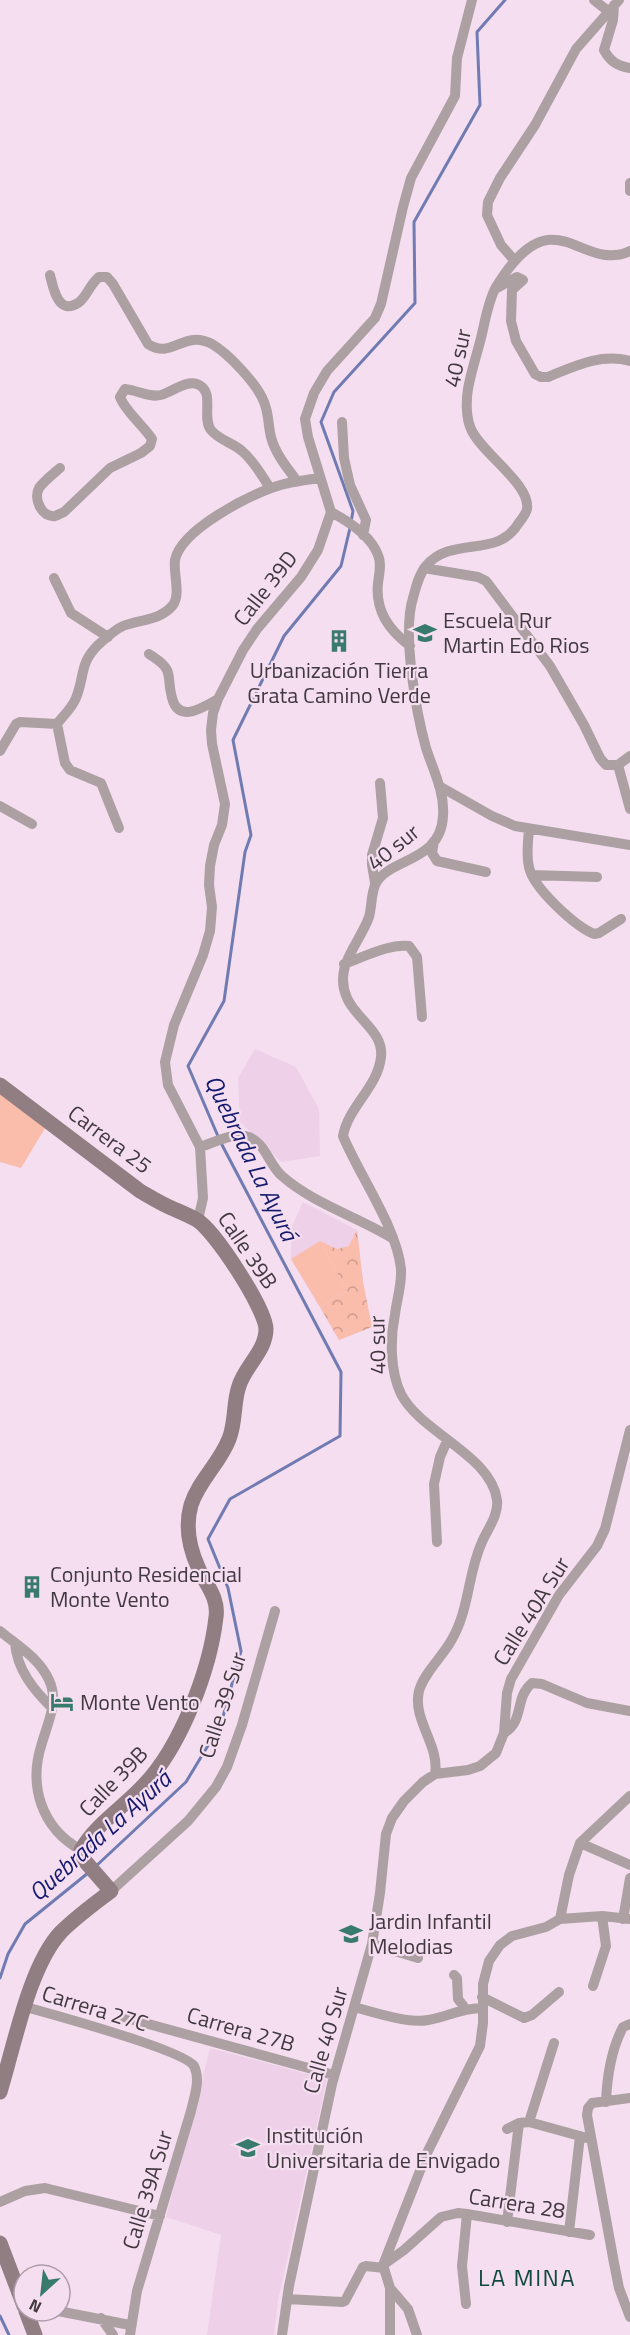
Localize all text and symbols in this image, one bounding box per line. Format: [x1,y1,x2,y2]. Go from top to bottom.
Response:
street label: 40 sur [434,325,480,390]
street label: Calle 39D [225,543,305,633]
place label: Escuela Rur Martin Edo Rios [443,603,590,662]
school or university icon: Escuela Rur Martin Edo Rios [412,620,438,646]
building icon: Urbanización Tierra Grata Camino Verde [326,628,352,654]
place label: Urbanización Tierra Grata Camino Verde [247,653,431,712]
street label: 40 sur [359,815,427,879]
water label: Quebrada La Ayurá [196,1068,309,1249]
street label: Carrera 25 [61,1096,159,1182]
street label: Calle 39B [209,1204,287,1296]
street label: 40 sur [359,1315,395,1375]
street label: Calle 40A Sur [484,1550,578,1672]
place label: Conjunto Residencial Monte Vento [50,1557,242,1616]
building icon: Conjunto Residencial Monte Vento [19,1574,45,1600]
street label: Calle 39 Sur [189,1647,255,1762]
place label: Monte Vento [80,1685,200,1719]
hotel icon: Monte Vento [49,1689,75,1715]
street label: Calle 39B [70,1738,156,1824]
water label: Quebrada La Ayurá [20,1760,180,1909]
place label: Jardin Infantil Melodias [369,1904,492,1963]
school or university icon: Jardin Infantil Melodias [338,1921,364,1947]
street label: Carrera 27C [38,1976,152,2040]
street label: Calle 40 Sur [294,1982,357,2097]
street label: Carrera 27B [183,1997,299,2061]
place label: Institución Universitaria de Envigado [266,2118,500,2177]
street label: Calle 39A Sur [113,2126,181,2254]
school or university icon: Institución Universitaria de Envigado [235,2135,261,2161]
street label: Carrera 28 [466,2179,568,2227]
district label: LA MINA [478,2259,576,2295]
north arrow [12,2263,72,2323]
text: N [25,2293,46,2320]

